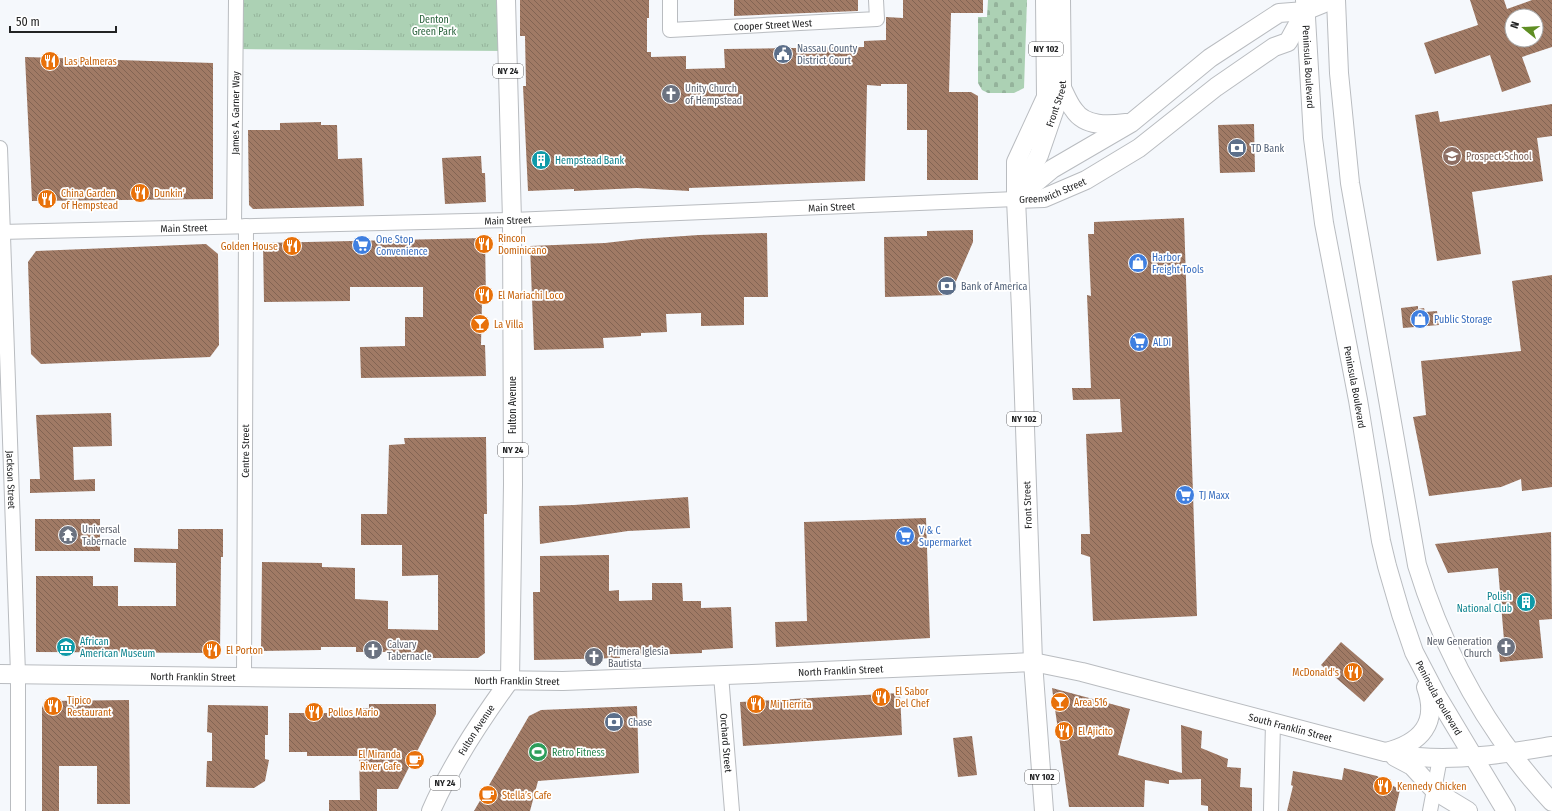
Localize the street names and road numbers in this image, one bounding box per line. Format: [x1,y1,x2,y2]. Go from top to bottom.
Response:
street label: Cooper Street West [733,17,813,34]
street label: Peninsula Boulevard [1299,25,1316,109]
road number: NY 102 [1029,42,1063,56]
road number: NY 24 [493,64,523,78]
street label: James A. Garner Way [230,71,242,155]
street label: Front Street [1044,80,1069,129]
street label: Greenwich Street [1019,175,1089,206]
street label: Main Street [808,201,856,215]
street label: Main Street [484,214,532,228]
street label: Main Street [160,222,208,235]
street label: Peninsula Boulevard [1341,345,1368,429]
street label: Fulton Avenue [507,376,519,434]
road number: NY 102 [1007,412,1041,426]
street label: Centre Street [240,423,252,478]
road number: NY 24 [498,443,528,457]
street label: Jackson Street [3,450,17,510]
street label: Front Street [1021,480,1035,529]
street label: Peninsula Boulevard [1413,659,1464,738]
street label: North Franklin Street [798,663,884,679]
street label: North Franklin Street [150,671,236,684]
street label: North Franklin Street [474,675,560,688]
street label: Fulton Avenue [456,703,498,758]
street label: South Franklin Street [1247,711,1334,745]
street label: Orchard Street [717,713,734,774]
road number: NY 102 [1025,770,1059,784]
road number: NY 24 [430,776,460,790]

